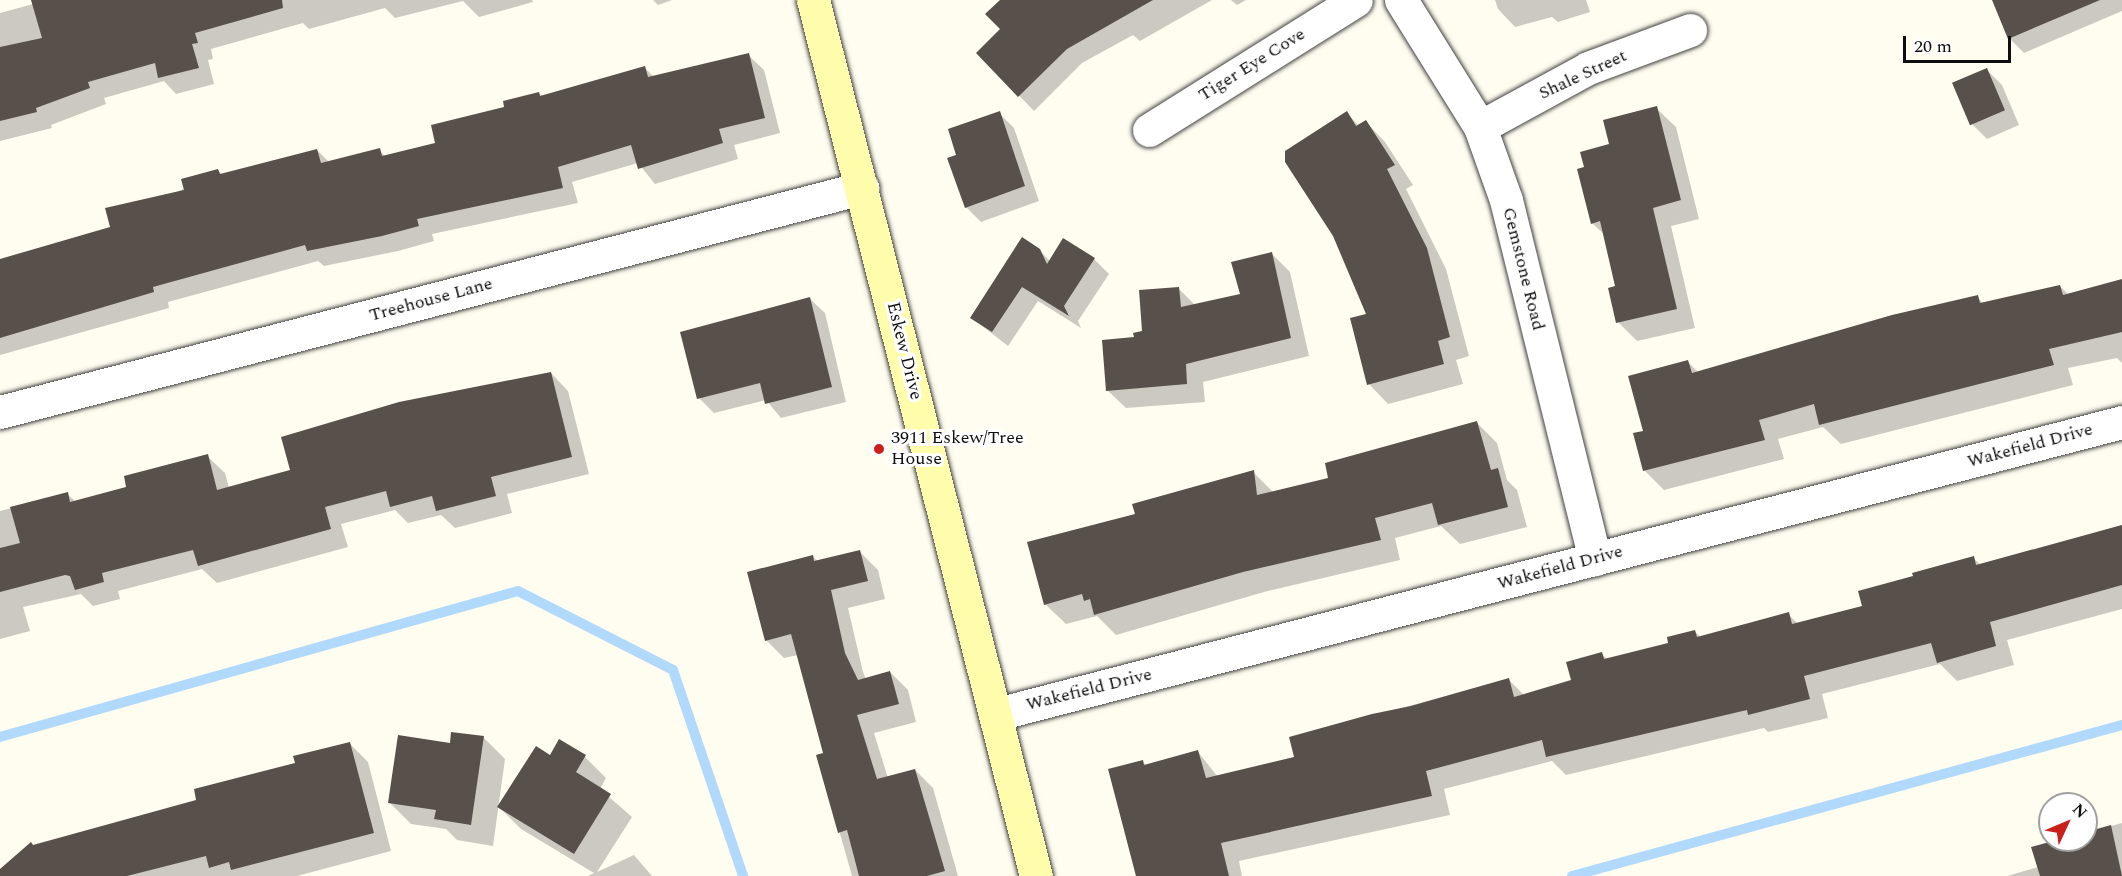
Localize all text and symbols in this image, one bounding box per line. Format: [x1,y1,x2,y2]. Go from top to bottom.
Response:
street label: Tiger Eye Cove [1195,24,1309,106]
scale bar [1906,24,2014,62]
text: 20 m [1914,33,1952,60]
street label: Shale Street [1536,45,1630,105]
street label: Gemstone Road [1497,205,1549,333]
street label: Treehouse Lane [367,273,495,327]
street label: Eskew Drive [881,300,927,402]
street label: Wakefield Drive [1965,419,2095,473]
place label: 3911 Eskew/Tree House [891,428,1024,470]
marker: 3911 Eskew/Tree House [872,442,886,456]
street label: Wakefield Drive [1495,541,1625,595]
street label: Wakefield Drive [1024,664,1154,716]
north arrow [2038,792,2098,852]
text: N [2066,798,2093,824]

